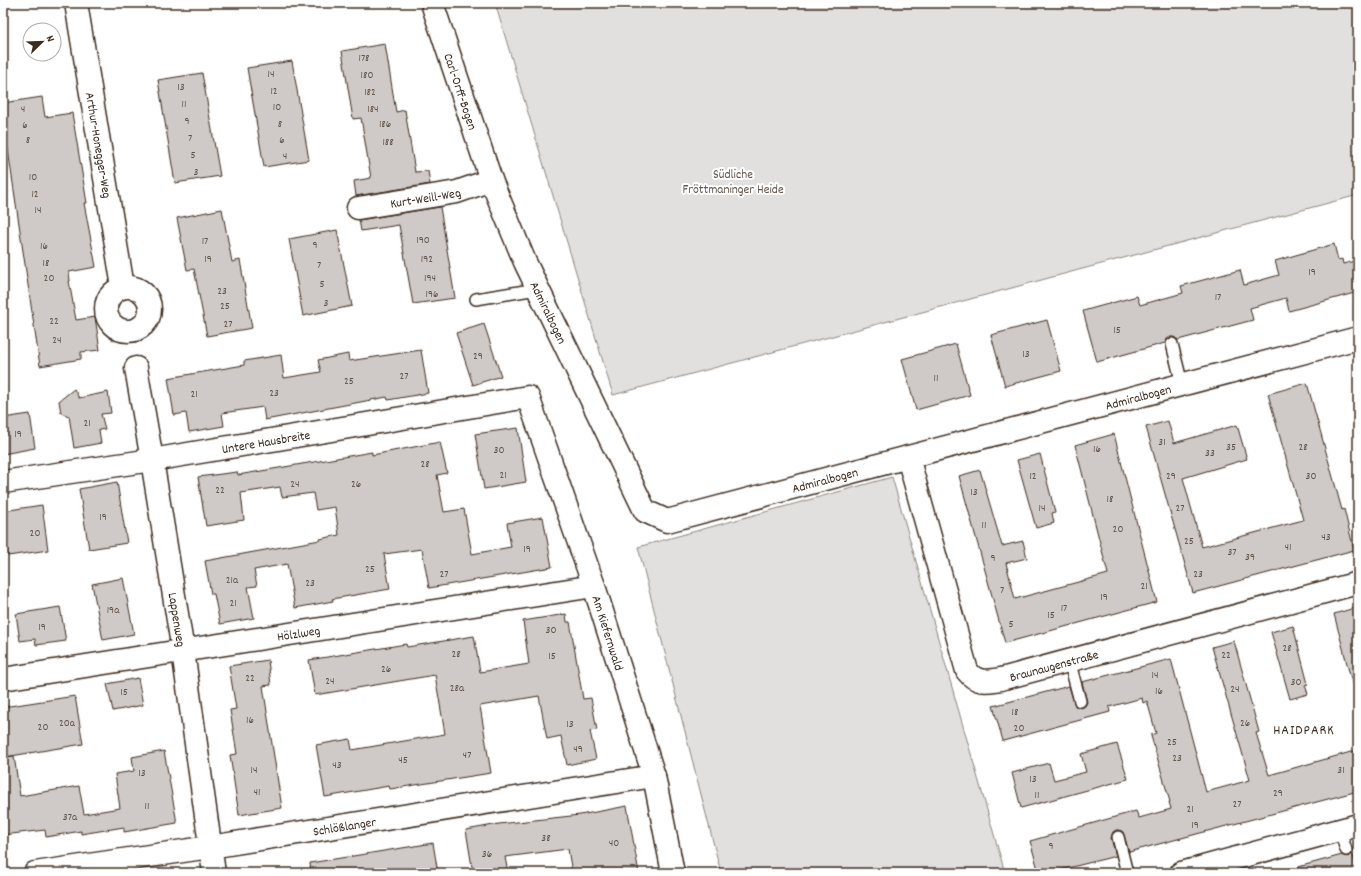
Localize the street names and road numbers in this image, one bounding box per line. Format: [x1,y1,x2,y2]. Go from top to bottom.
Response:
street label: Carl-Orff-Bogen [437,51,481,133]
street label: Arthur-Honegger-Weg [79,91,115,200]
street label: Kurt-Weill-Weg [389,184,464,215]
street label: Admiralbogen [524,279,570,348]
street label: Admiralbogen [1103,381,1174,417]
street label: Untere Hausbreite [221,427,312,460]
street label: Admiralbogen [790,464,860,499]
street label: Lappenweg [162,591,189,649]
street label: Am Kiefernwald [586,593,627,673]
street label: Hölzlweg [276,622,322,648]
street label: Braunaugenstraße [1008,646,1101,688]
street label: Schlößlanger [312,814,378,842]

